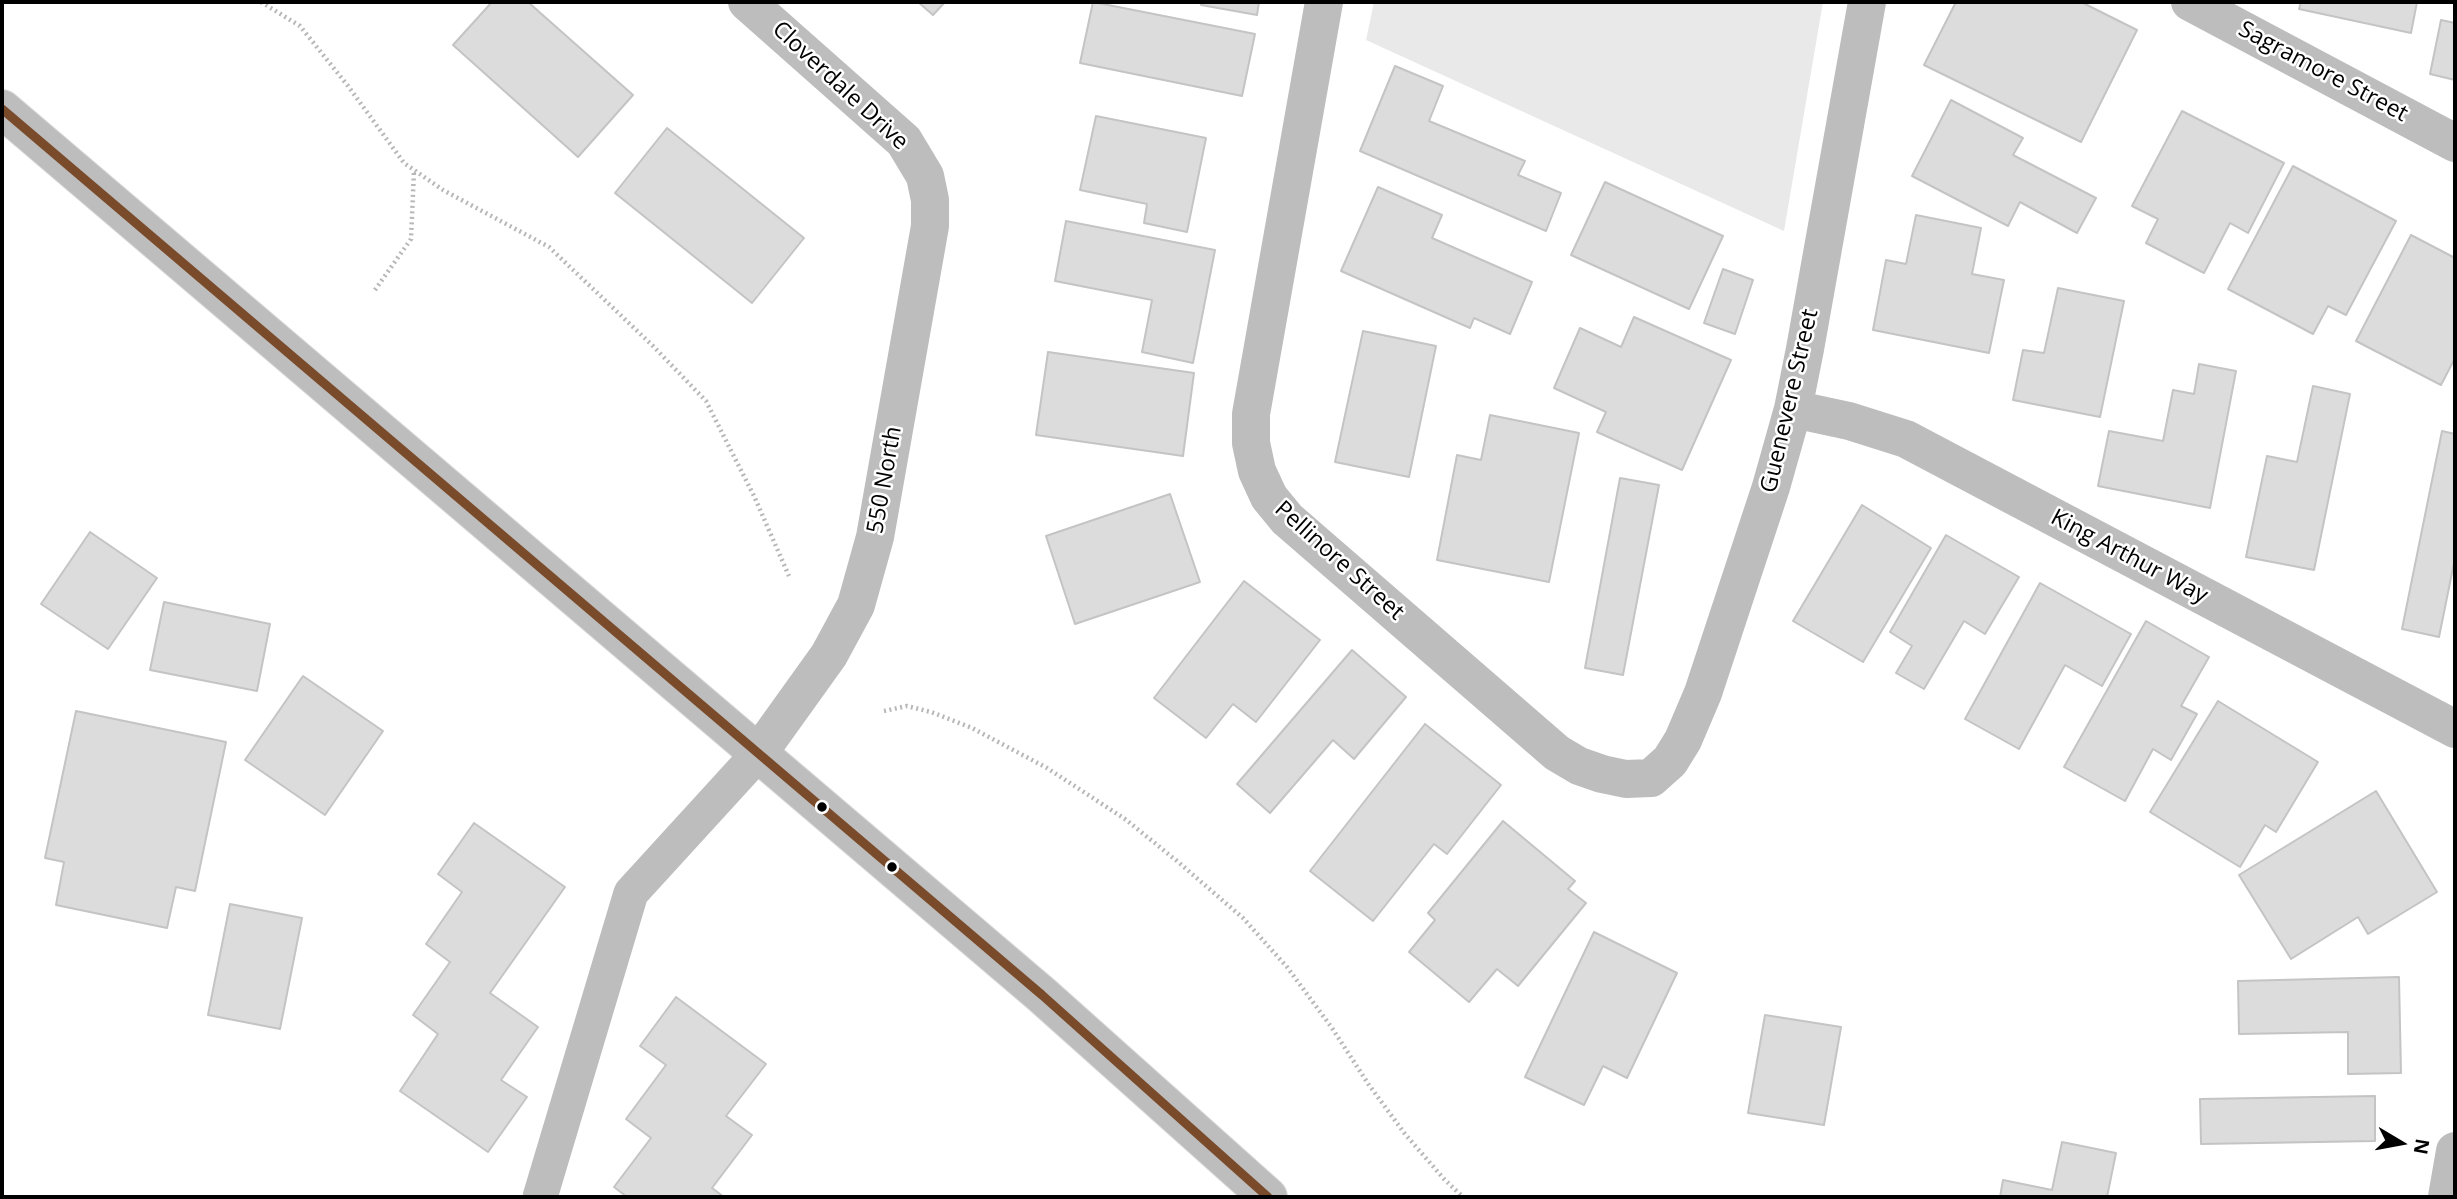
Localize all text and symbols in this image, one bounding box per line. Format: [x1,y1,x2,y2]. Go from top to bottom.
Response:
street label: Cloverdale Drive [766,16,914,156]
street label: Sagramore Street [2234,16,2412,128]
street label: Guenevere Street [1755,306,1825,496]
street label: 550 North [862,424,908,536]
street label: Pellinore Street [1269,496,1409,626]
street label: King Arthur Way [2046,504,2212,610]
unlabelled marker [815,800,829,814]
unlabelled marker [885,860,899,874]
north arrow [2366,1108,2436,1178]
text: N [2408,1137,2436,1157]

